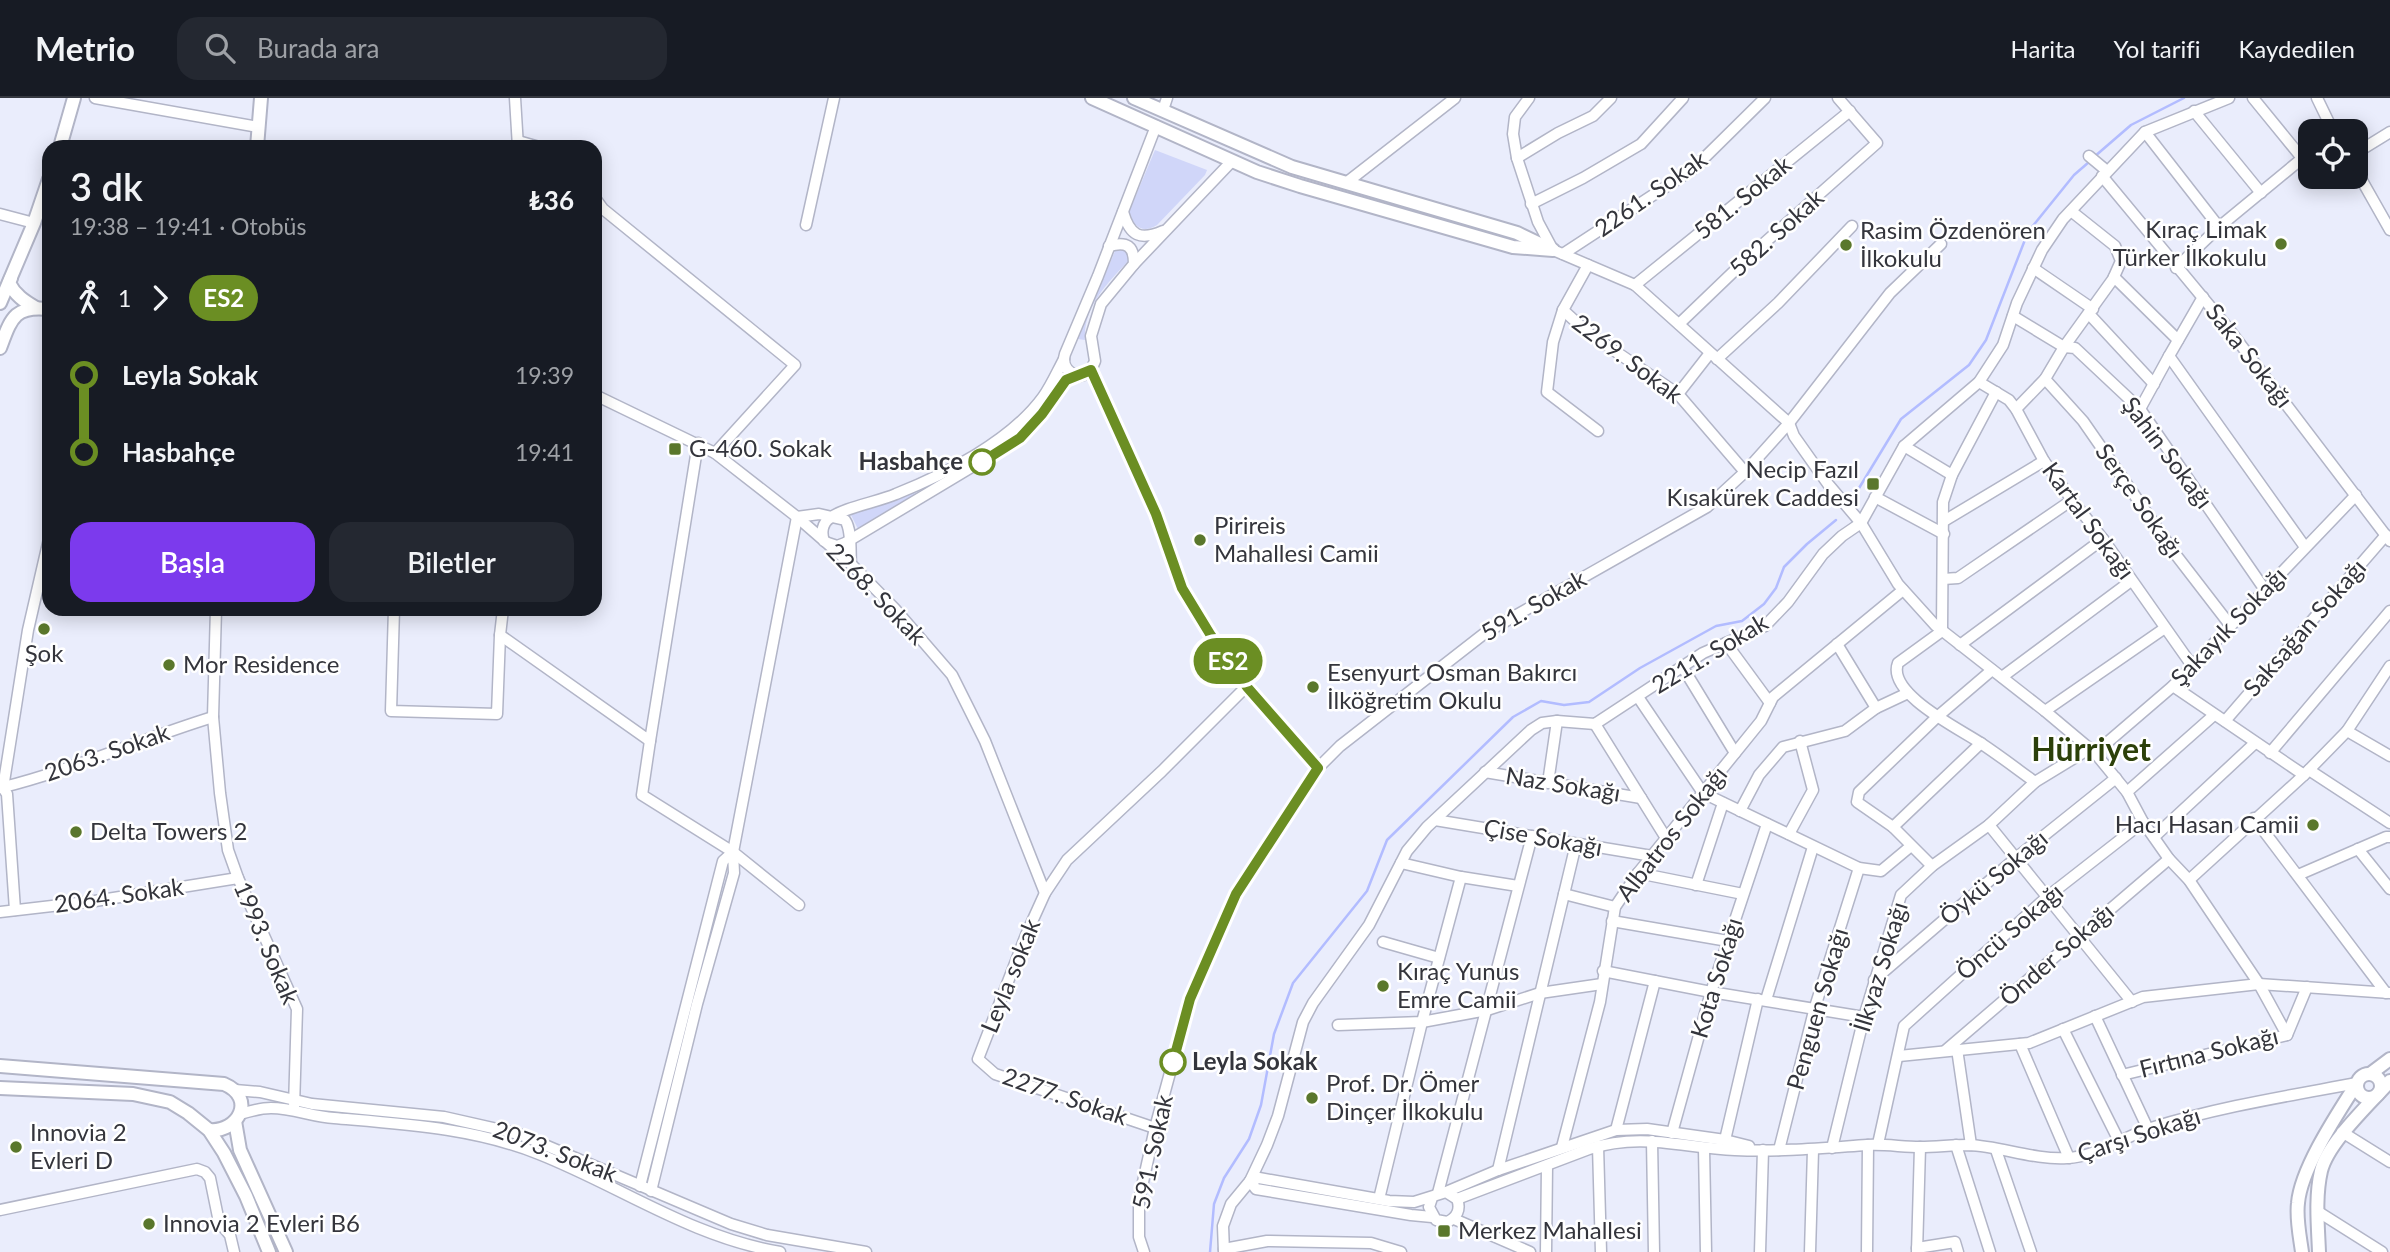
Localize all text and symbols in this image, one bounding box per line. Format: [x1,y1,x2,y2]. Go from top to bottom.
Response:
search box [177,17,667,80]
text: Metrio [35,28,135,68]
icon: search [201,29,239,67]
text: Burada ara [257,32,380,64]
text: Harita [2011,34,2075,63]
text: Yol tarifi [2113,34,2200,63]
text: Kaydedilen [2238,34,2355,63]
map controls [2298,119,2368,189]
button: locate [2298,119,2368,189]
street label: 2261. Sokak [1588,143,1713,242]
street label: 581. Sokak [1688,148,1797,245]
text: 3 dk [70,163,143,209]
street label: 582. Sokak [1723,182,1830,282]
text: ₺36 [529,184,574,216]
text: 19:38 – 19:41 · Otobüs [70,212,306,240]
place label: Kıraç Limak Türker İlkokulu [2113,214,2268,271]
place label: Rasim Özdenören İlkokulu [1860,215,2046,272]
marker: Kıraç Limak Türker İlkokulu [2273,236,2289,252]
marker: Rasim Özdenören İlkokulu [1838,237,1854,253]
icon: walk [70,279,108,317]
icon: forward [141,279,179,317]
text: ES2 [203,283,244,312]
text: 1 [118,284,131,312]
street label: Saka Sokağı [2201,297,2300,413]
street label: 2269. Sokak [1567,307,1689,409]
text: Leyla Sokak [122,359,258,391]
text: 19:39 [515,361,574,389]
street label: Şahin Sokağı [2117,390,2220,514]
place label: G-460. Sokak [689,433,833,462]
text: Hasbahçe [122,436,235,468]
street label: Serçe Sokağı [2090,437,2190,563]
text: 19:41 [515,438,574,466]
marker: G-460. Sokak [667,441,683,457]
place label: Hasbahçe [859,446,963,475]
marker: Hasbahçe [969,449,995,475]
place label: Necip Fazıl Kısakürek Caddesi [1667,454,1859,511]
street label: Kartal Sokağı [2037,456,2141,584]
marker: Necip Fazıl Kısakürek Caddesi [1865,476,1881,492]
place label: Pirireis Mahallesi Camii [1214,510,1379,567]
button: Başla [70,522,315,602]
button: Biletler [329,522,574,602]
marker: Pirireis Mahallesi Camii [1192,532,1208,548]
street label: 2268. Sokak [821,536,933,650]
street label: Saksağan Sokağı [2236,553,2371,701]
street label: Şakayık Sokağı [2164,560,2292,691]
street label: 591. Sokak [1476,563,1592,646]
street label: 2211. Sokak [1646,606,1773,699]
marker: Şok [36,621,52,637]
place label: Şok [25,638,64,667]
line badge: ES2 [1188,638,1268,684]
text: ES2 [1208,646,1248,675]
place label: Mor Residence [183,649,339,678]
marker: Mor Residence [161,657,177,673]
place label: Esenyurt Osman Bakırcı İlköğretim Okulu [1327,657,1577,714]
marker: Esenyurt Osman Bakırcı İlköğretim Okulu [1305,679,1321,695]
street label: 2063. Sokak [40,716,174,787]
district label: Hürriyet [2031,729,2151,768]
street label: Naz Sokağı [1504,760,1623,807]
street label: Albatros Sokağı [1609,760,1732,906]
place label: Hacı Hasan Camii [2115,809,2299,838]
street label: Çise Sokağı [1482,812,1605,861]
place label: Delta Towers 2 [90,816,248,845]
marker: Hacı Hasan Camii [2305,817,2321,833]
street label: Öykü Sokağı [1933,823,2053,930]
marker: Delta Towers 2 [68,824,84,840]
street label: 2064. Sokak [52,871,186,918]
street label: 1993. Sokak [229,877,307,1009]
street label: Öncü Sokağı [1950,877,2068,985]
street label: Önder Sokağı [1993,896,2119,1011]
street label: İlkyaz Sokağı [1846,898,1913,1035]
street label: Leyla sokak [974,914,1046,1037]
street label: Kota Sokağı [1684,914,1748,1041]
street label: Penguen Sokağı [1780,924,1853,1093]
place label: Kıraç Yunus Emre Camii [1397,956,1519,1013]
marker: Kıraç Yunus Emre Camii [1375,978,1391,994]
street label: Fırtına Sokağı [2136,1020,2281,1083]
place label: Leyla Sokak [1192,1046,1318,1075]
marker: Leyla Sokak [1160,1049,1186,1075]
street label: 2277. Sokak [999,1061,1133,1131]
place label: Prof. Dr. Ömer Dinçer İlkokulu [1326,1068,1483,1125]
marker: Prof. Dr. Ömer Dinçer İlkokulu [1304,1090,1320,1106]
street label: 591. Sokak [1125,1091,1178,1212]
street label: Çarşı Sokağı [2073,1100,2204,1167]
street label: 2073. Sokak [489,1114,622,1188]
place label: Innovia 2 Evleri D [30,1117,127,1174]
marker: Innovia 2 Evleri D [8,1139,24,1155]
place label: Innovia 2 Evleri B6 [163,1208,360,1237]
place label: Merkez Mahallesi [1458,1215,1642,1244]
marker: Innovia 2 Evleri B6 [141,1216,157,1232]
marker: Merkez Mahallesi [1436,1223,1452,1239]

